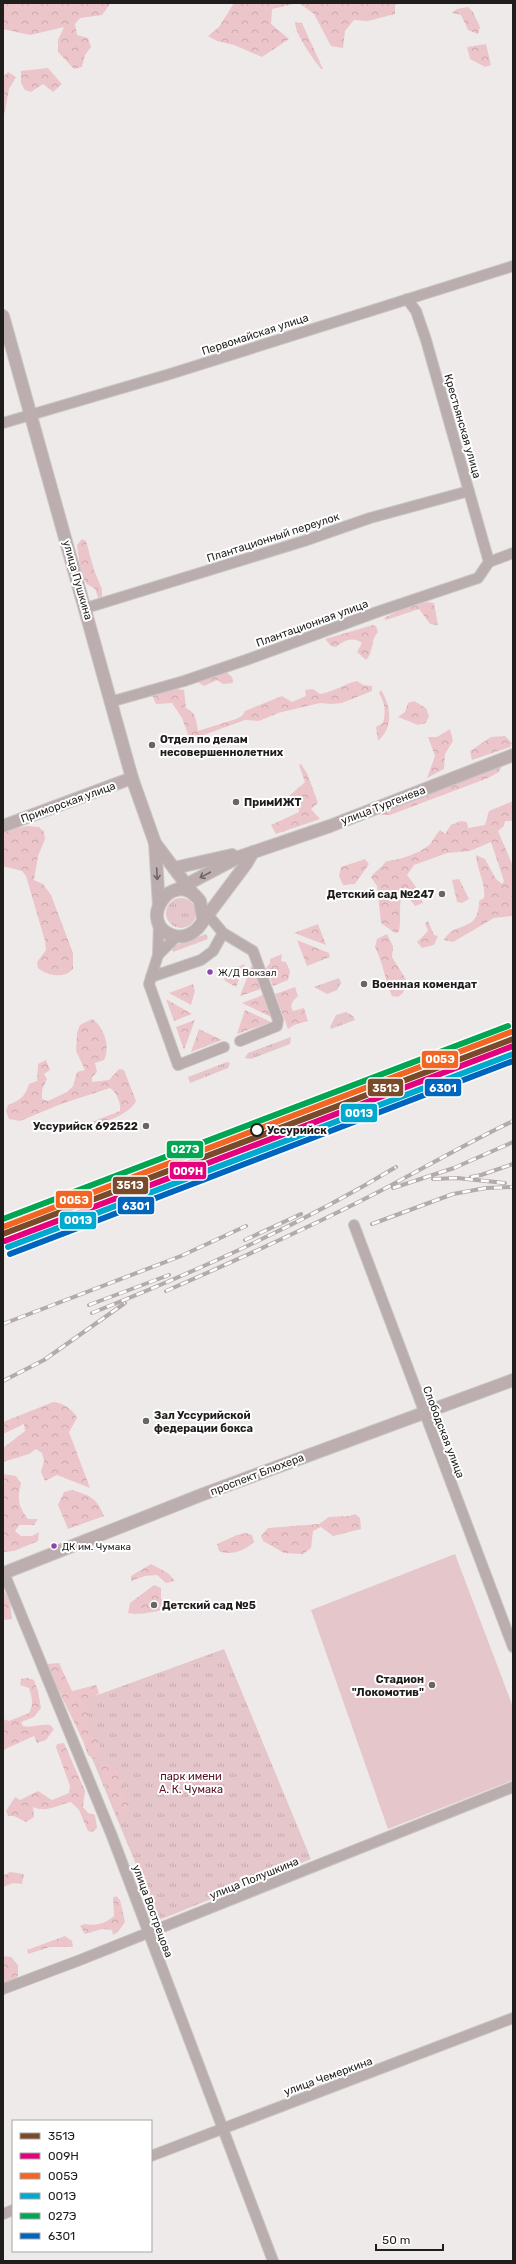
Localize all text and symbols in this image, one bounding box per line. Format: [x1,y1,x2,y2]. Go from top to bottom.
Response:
street label: Первомайская улица [200,311,310,358]
street label: Крестьянская улица [441,372,484,480]
street label: Плантационный переулок [205,510,341,565]
street label: улица Пушкина [60,539,95,621]
street label: Плантационная улица [254,597,370,650]
place label: Отдел по делам несовершеннолетних [160,733,284,759]
marker: Отдел по делам несовершеннолетних [147,740,157,750]
street label: Приморская улица [19,779,117,826]
street label: улица Тургенева [339,783,427,828]
place label: ПримИЖТ [244,796,301,809]
marker: ПримИЖТ [231,797,241,807]
one-way arrow [153,867,161,880]
one-way arrow [199,872,211,879]
place label: Детский сад №247 [327,888,435,901]
marker: Детский сад №247 [437,889,447,899]
marker: Ж/Д Вокзал [205,967,215,977]
place label: Ж/Д Вокзал [218,967,277,979]
place label: Военная комендат [372,978,477,991]
marker: Военная комендат [359,979,369,989]
line badge: 005Э [421,1050,459,1069]
text: 005Э [425,1053,455,1066]
line badge: 351Э [367,1078,404,1097]
line badge: 6301 [424,1078,462,1097]
text: 351Э [372,1082,400,1095]
text: 6301 [429,1082,457,1095]
line badge: 001Э [340,1103,378,1123]
text: 001Э [345,1107,373,1120]
place label: Уссурийск 692522 [33,1120,138,1133]
marker: Уссурийск 692522 [141,1121,151,1131]
marker: Уссурийск [250,1123,264,1137]
place label: Уссурийск [267,1124,327,1137]
line badge: 027Э [166,1140,204,1159]
text: 027Э [171,1143,200,1156]
line badge: 009Н [169,1161,207,1180]
text: 009Н [173,1165,203,1178]
line badge: 351Э [112,1176,149,1195]
text: 351Э [116,1179,144,1192]
line badge: 005Э [55,1190,93,1209]
text: 005Э [59,1194,89,1207]
line badge: 6301 [117,1196,155,1215]
text: 6301 [122,1200,150,1213]
line badge: 001Э [59,1211,97,1230]
text: 001Э [64,1214,92,1227]
street label: Слободская улица [420,1384,467,1480]
place label: Зал Уссурийской федерации бокса [154,1409,253,1435]
marker: Зал Уссурийской федерации бокса [141,1416,151,1426]
street label: проспект Блюхера [209,1451,306,1498]
marker: ДК им. Чумака [49,1541,59,1551]
place label: ДК им. Чумака [62,1541,131,1553]
place label: Детский сад №5 [162,1599,256,1612]
marker: Детский сад №5 [149,1600,159,1610]
place label: Стадион "Локомотив" [352,1673,424,1699]
marker: Стадион "Локомотив" [427,1680,437,1690]
park label: парк имени А. К. Чумака [159,1770,223,1796]
street label: улица Полушкина [208,1855,301,1902]
street label: улица Вострецова [130,1863,175,1959]
street label: улица Чемеркина [282,2054,374,2099]
legend [12,2120,152,2252]
text: 351Э [48,2129,75,2143]
text: 009Н [48,2149,79,2163]
text: 005Э [48,2169,78,2183]
text: 001Э [48,2189,76,2203]
text: 027Э [48,2209,77,2223]
scale bar [376,2226,443,2252]
text: 6301 [48,2229,75,2243]
text: 50 m [382,2233,410,2247]

